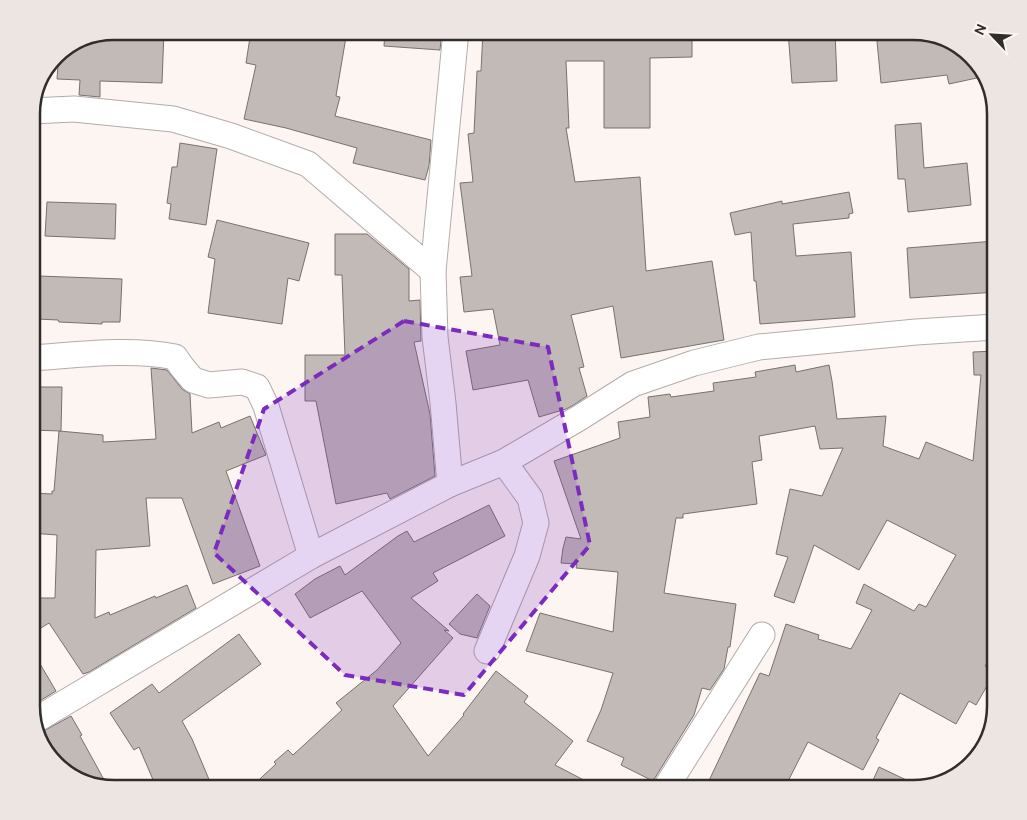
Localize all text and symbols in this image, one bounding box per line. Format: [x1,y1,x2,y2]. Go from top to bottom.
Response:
north arrow [967,10,1017,60]
text: N [971,21,990,38]

